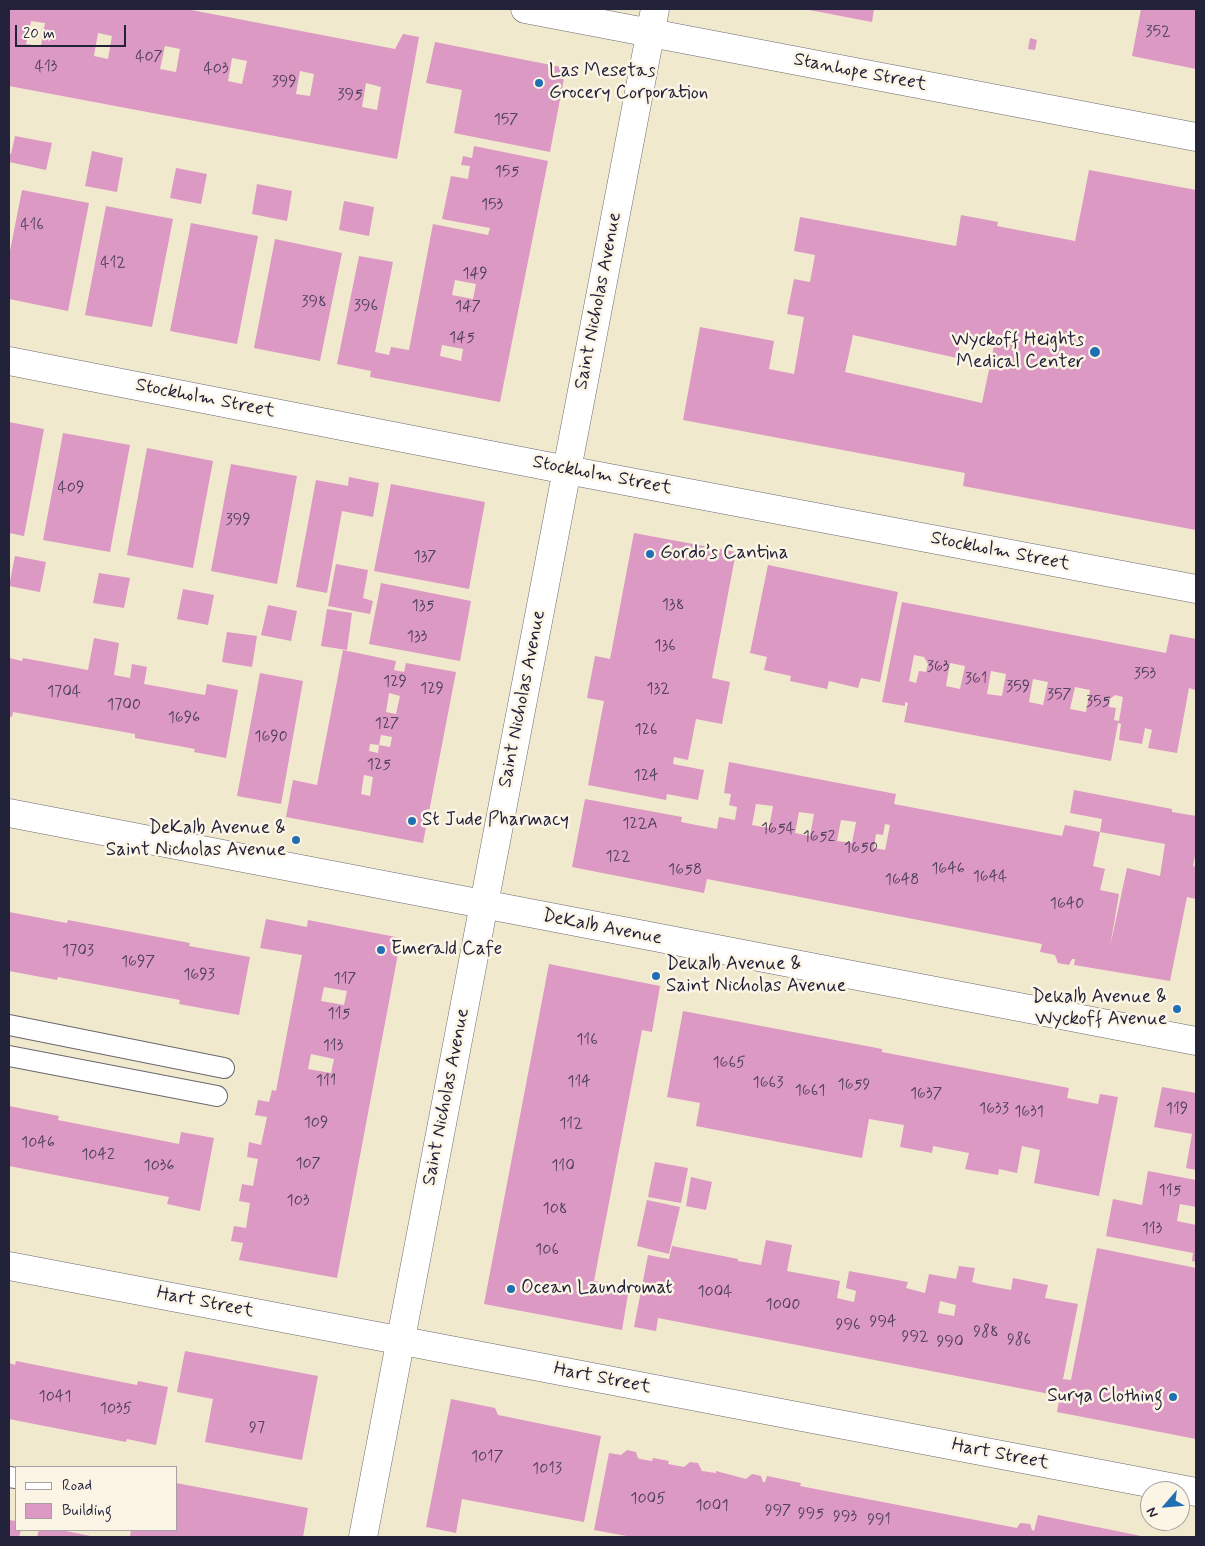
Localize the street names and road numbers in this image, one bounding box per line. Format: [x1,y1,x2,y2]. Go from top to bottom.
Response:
street label: Stanhope Street [792,49,928,97]
street label: Saint Nicholas Avenue [571,210,627,392]
street label: Stockholm Street [133,374,277,424]
street label: Stockholm Street [530,451,674,501]
street label: Stockholm Street [928,527,1072,577]
street label: Saint Nicholas Avenue [495,608,551,790]
street label: DeKalb Avenue [540,905,664,951]
street label: Saint Nicholas Avenue [419,1006,475,1188]
street label: Hart Street [154,1282,256,1324]
street label: Hart Street [551,1358,653,1400]
street label: Hart Street [949,1434,1051,1476]

